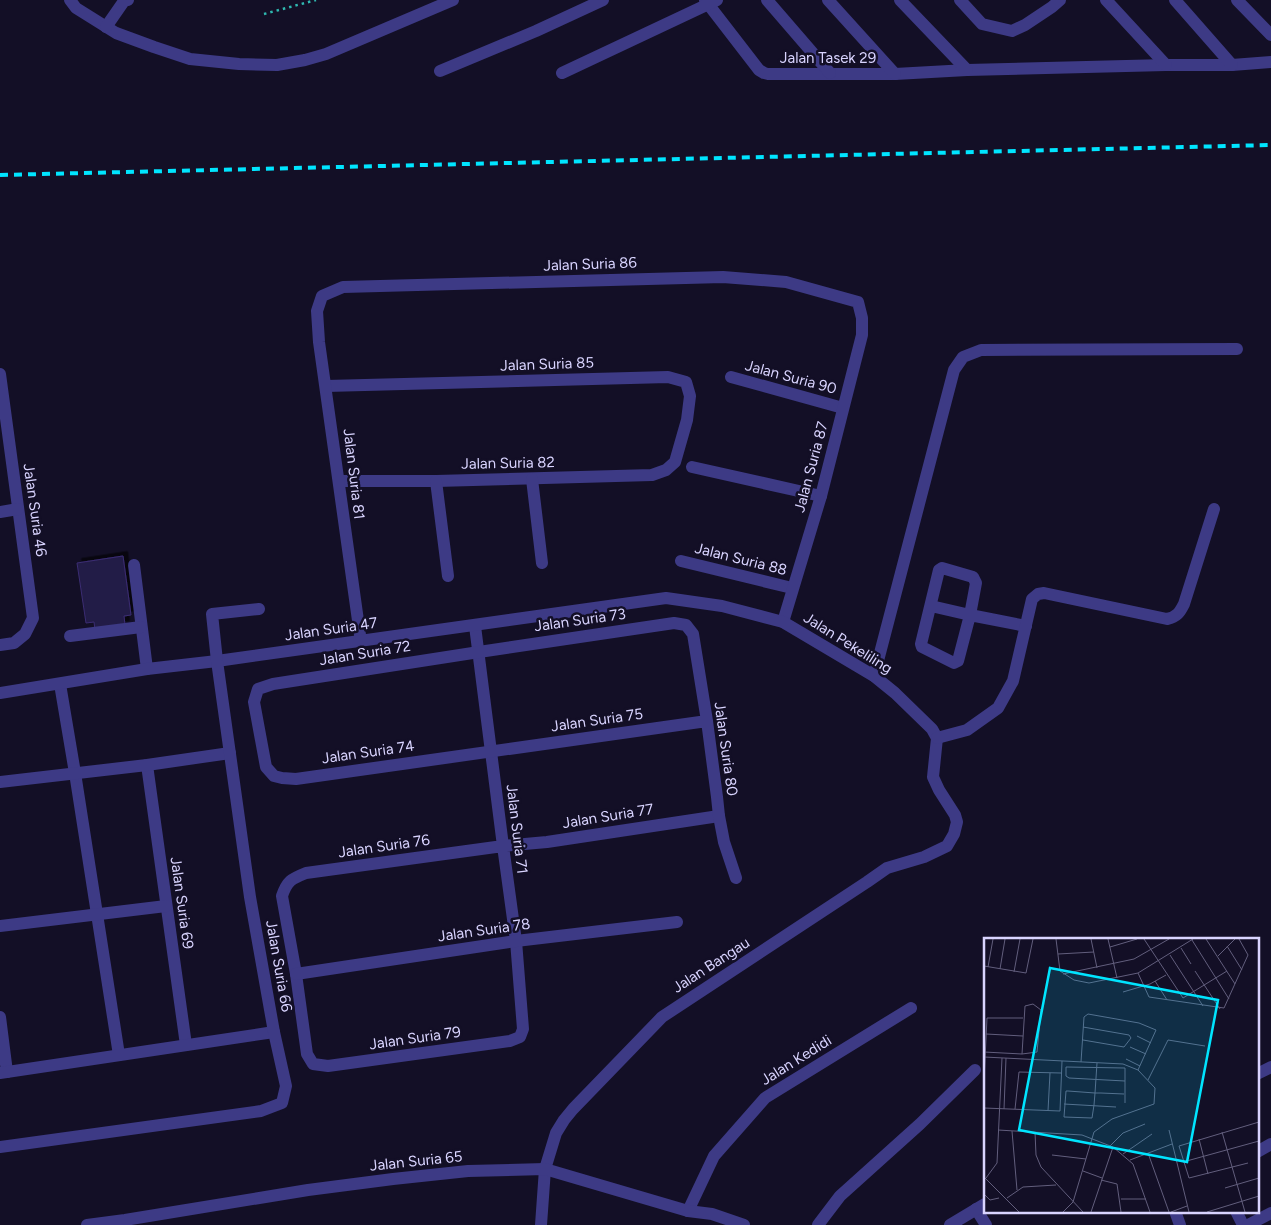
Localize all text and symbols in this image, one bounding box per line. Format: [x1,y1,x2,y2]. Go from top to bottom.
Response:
street label: Jalan Tasek 29 [780,49,876,67]
street label: Jalan Suria 86 [543,253,638,275]
street label: Jalan Suria 85 [500,353,594,375]
street label: Jalan Suria 90 [743,356,839,398]
street label: Jalan Suria 87 [790,420,832,514]
street label: Jalan Suria 81 [340,428,368,520]
street label: Jalan Suria 82 [461,453,555,473]
street label: Jalan Suria 46 [20,462,51,558]
street label: Jalan Suria 88 [693,539,789,579]
street label: Jalan Suria 73 [533,605,627,635]
street label: Jalan Pekeliling [800,609,896,677]
street label: Jalan Suria 47 [284,614,378,644]
street label: Jalan Suria 72 [318,637,412,669]
street label: Jalan Suria 80 [710,701,742,797]
street label: Jalan Suria 75 [550,705,644,735]
street label: Jalan Suria 74 [321,737,415,767]
street label: Jalan Suria 71 [503,783,531,875]
street label: Jalan Suria 77 [561,800,655,832]
street label: Jalan Suria 76 [337,831,432,861]
street label: Jalan Suria 69 [167,856,197,950]
street label: Jalan Suria 78 [437,915,531,945]
street label: Jalan Suria 66 [262,919,296,1014]
street label: Jalan Bangau [669,933,753,997]
inset map [984,938,1258,1212]
street label: Jalan Suria 79 [368,1023,462,1053]
street label: Jalan Kedidi [757,1031,835,1089]
street label: Jalan Suria 65 [369,1147,463,1175]

